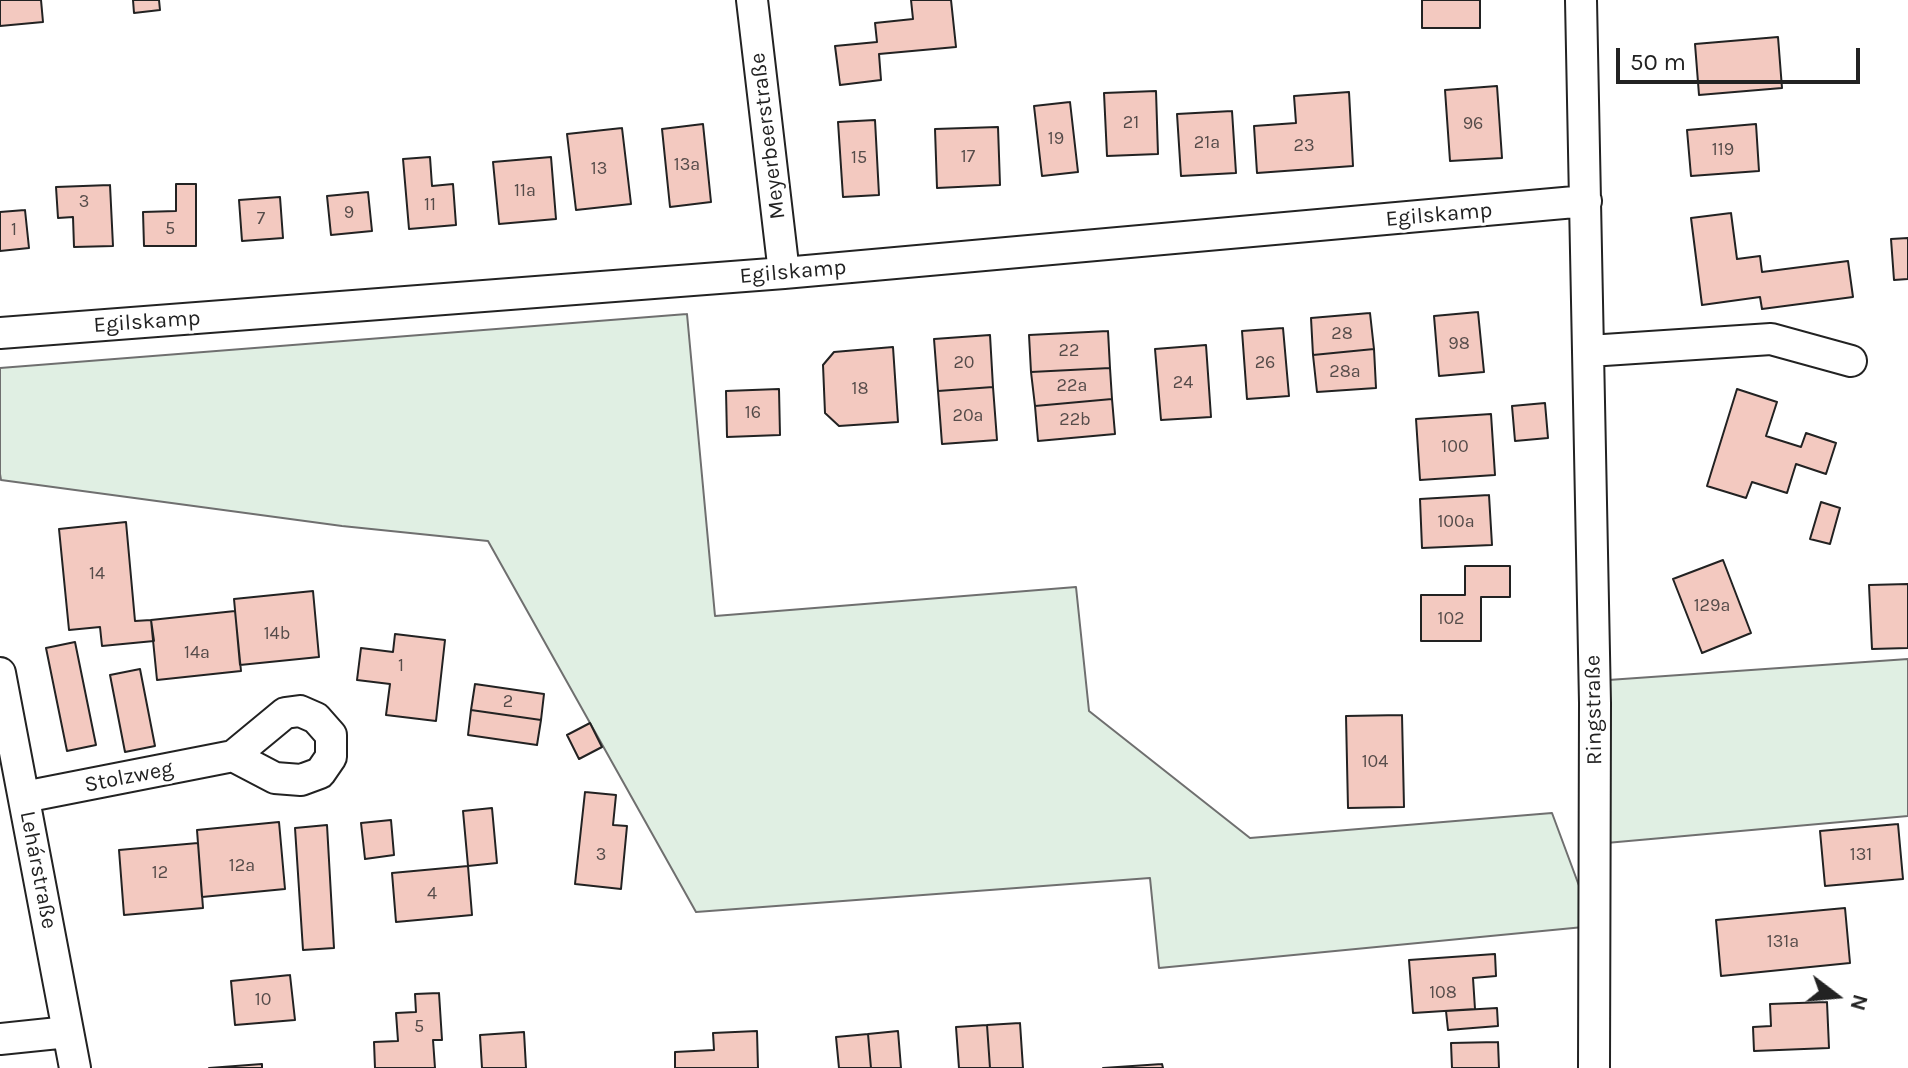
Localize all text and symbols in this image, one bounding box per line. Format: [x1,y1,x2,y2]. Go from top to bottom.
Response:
scale bar [1620,32,1864,82]
text: 50 m [1630,48,1686,76]
street label: Meyerbeerstraße [745,51,791,221]
house number: 21 [1123,112,1139,134]
house number: 96 [1463,113,1483,135]
house number: 19 [1048,128,1064,150]
house number: 21a [1194,132,1220,154]
house number: 23 [1293,135,1315,157]
house number: 119 [1712,139,1734,161]
house number: 17 [961,146,975,168]
house number: 15 [851,147,867,169]
house number: 13a [674,154,700,176]
house number: 13 [591,158,607,180]
house number: 11a [514,180,536,202]
house number: 3 [79,191,89,213]
house number: 11 [424,194,436,216]
street label: Egilskamp [1385,197,1493,233]
house number: 9 [344,202,354,224]
house number: 7 [257,208,265,230]
house number: 5 [165,218,175,240]
house number: 1 [11,219,17,241]
street label: Egilskamp [739,254,847,290]
street label: Egilskamp [93,305,201,339]
house number: 28 [1331,323,1353,345]
house number: 98 [1448,333,1470,355]
house number: 22 [1059,340,1079,362]
house number: 20 [953,352,975,374]
house number: 26 [1255,352,1275,374]
house number: 28a [1329,361,1361,383]
house number: 24 [1173,372,1193,394]
house number: 22a [1057,375,1087,397]
house number: 18 [851,378,869,400]
house number: 16 [745,402,761,424]
house number: 20a [952,405,984,427]
house number: 22b [1059,409,1091,431]
house number: 100 [1441,436,1469,458]
house number: 100a [1437,511,1475,533]
house number: 14 [89,563,105,585]
house number: 129a [1694,595,1730,617]
house number: 102 [1437,608,1465,630]
house number: 14b [264,623,290,645]
house number: 14a [184,642,210,664]
house number: 1 [398,655,404,677]
street label: Ringstraße [1580,655,1608,765]
house number: 2 [503,691,513,713]
house number: 104 [1362,751,1388,773]
street label: Stolzweg [82,755,176,799]
street label: Lehárstraße [14,809,62,931]
house number: 3 [596,844,606,866]
house number: 131 [1850,844,1872,866]
house number: 12a [229,855,255,877]
house number: 12 [152,862,168,884]
house number: 4 [427,883,437,905]
house number: 131a [1767,931,1799,953]
north arrow [1796,956,1876,1036]
house number: 108 [1429,982,1457,1004]
house number: 10 [255,989,271,1011]
text: N [1844,991,1874,1014]
house number: 5 [414,1016,424,1038]

